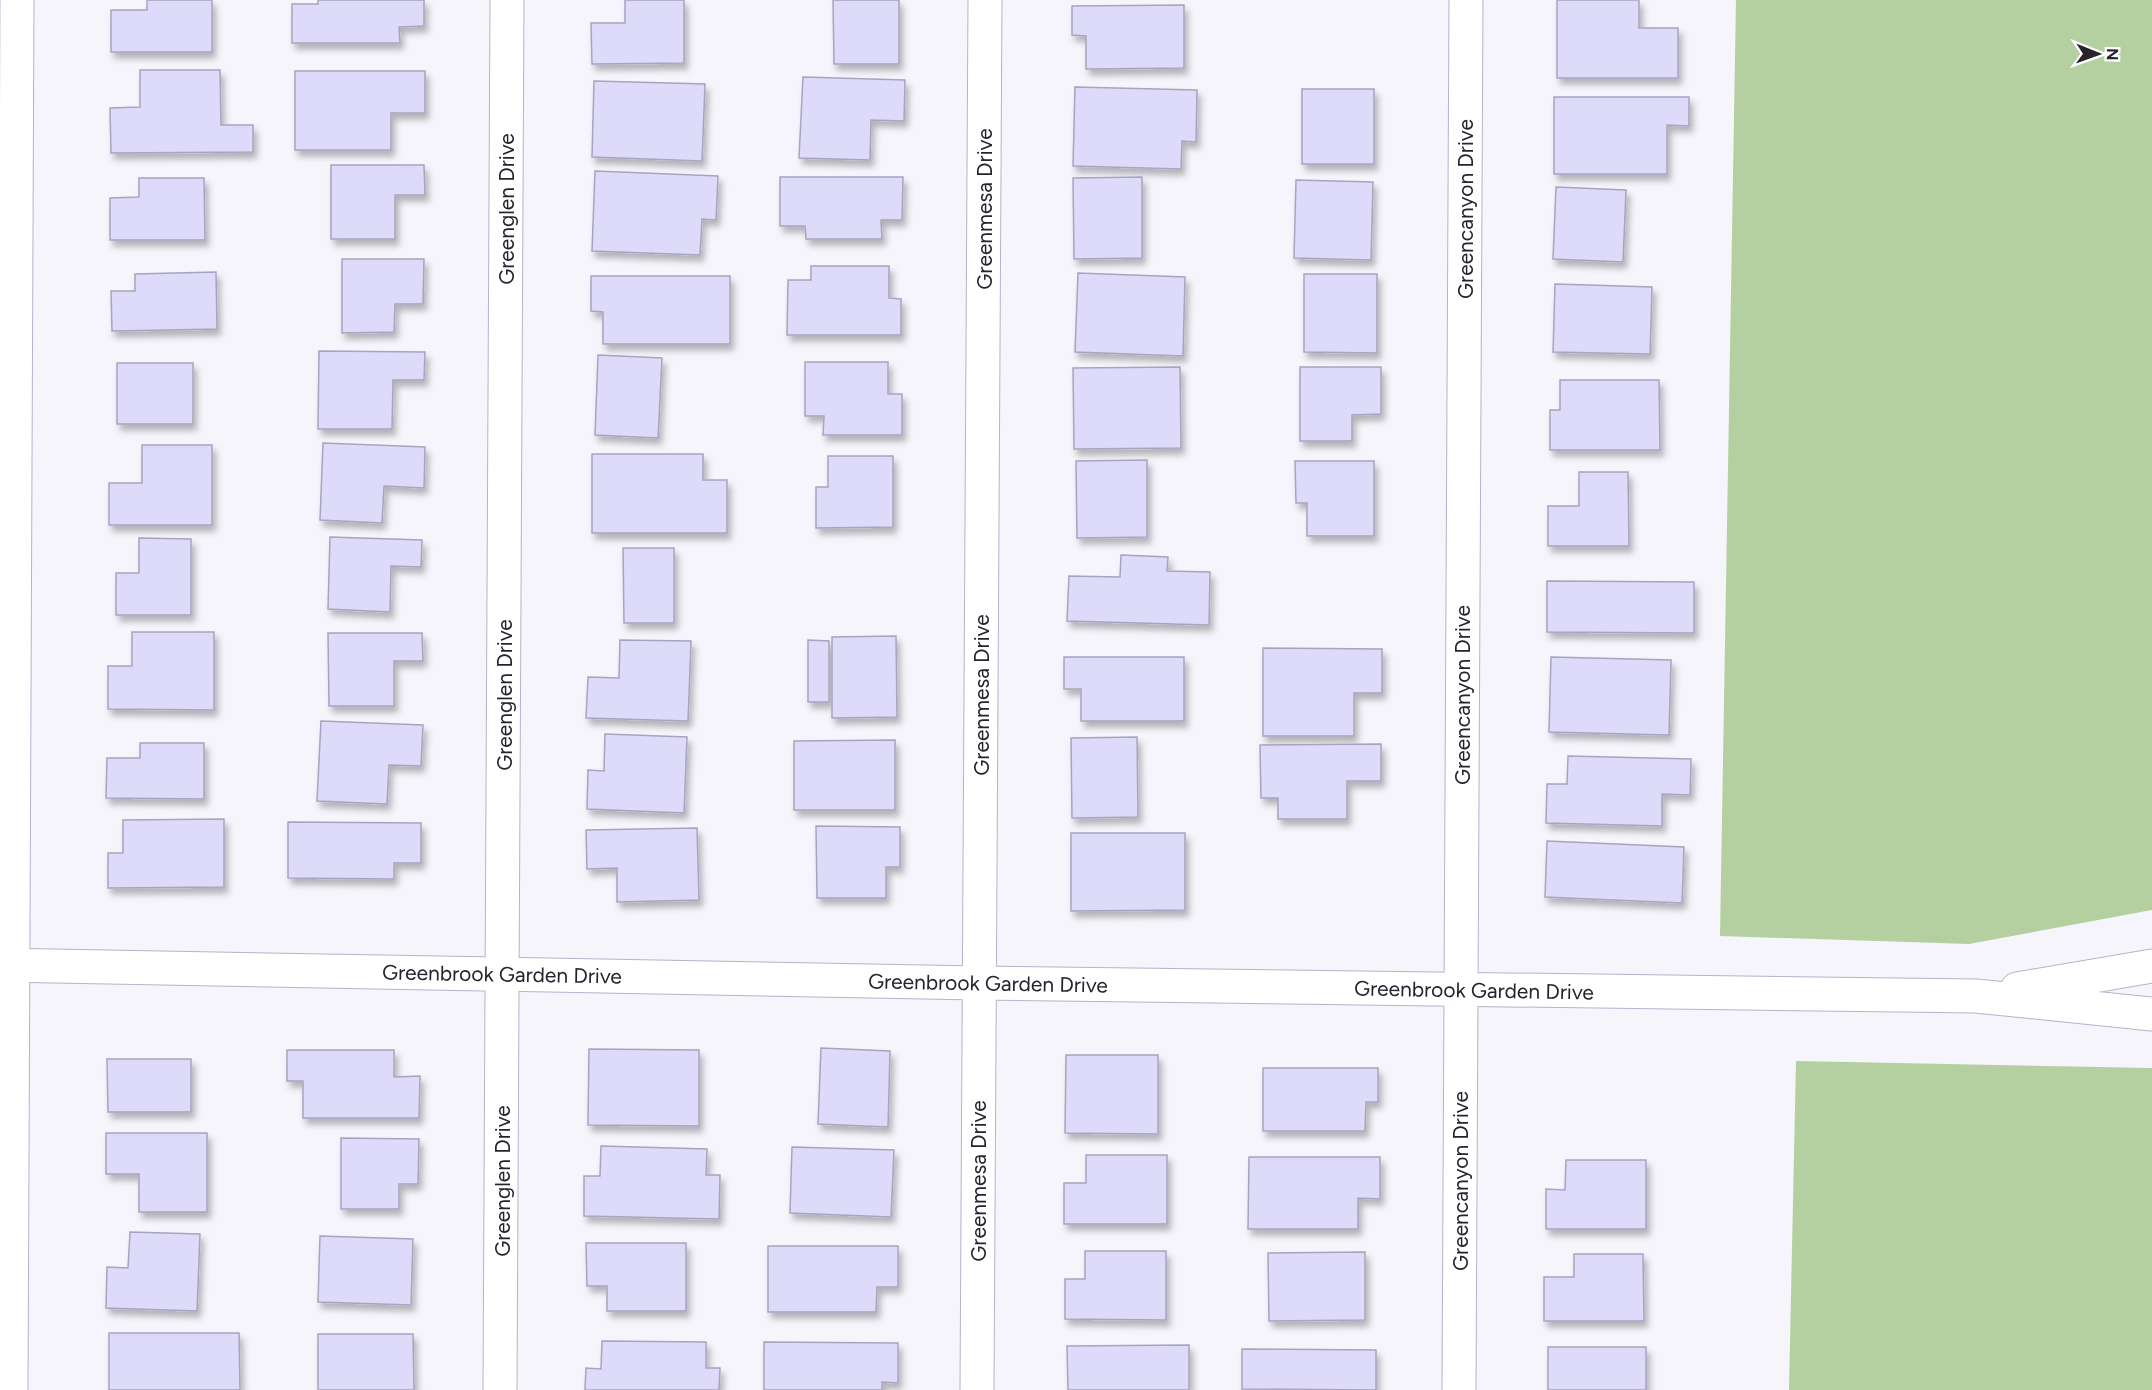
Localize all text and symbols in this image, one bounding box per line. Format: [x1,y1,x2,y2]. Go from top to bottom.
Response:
north arrow [2068,24,2128,84]
text: N [2103,48,2122,61]
street label: Greencanyon Drive [1453,119,1478,299]
street label: Greenmesa Drive [972,128,997,290]
street label: Greenglen Drive [494,133,519,285]
street label: Greencanyon Drive [1450,605,1475,785]
street label: Greenmesa Drive [969,614,994,776]
street label: Greenglen Drive [492,619,517,771]
street label: Greenbrook Garden Drive [382,959,622,989]
street label: Greenbrook Garden Drive [868,968,1108,998]
street label: Greenbrook Garden Drive [1354,975,1594,1005]
street label: Greencanyon Drive [1448,1091,1473,1271]
street label: Greenmesa Drive [966,1100,991,1262]
street label: Greenglen Drive [490,1105,515,1257]

